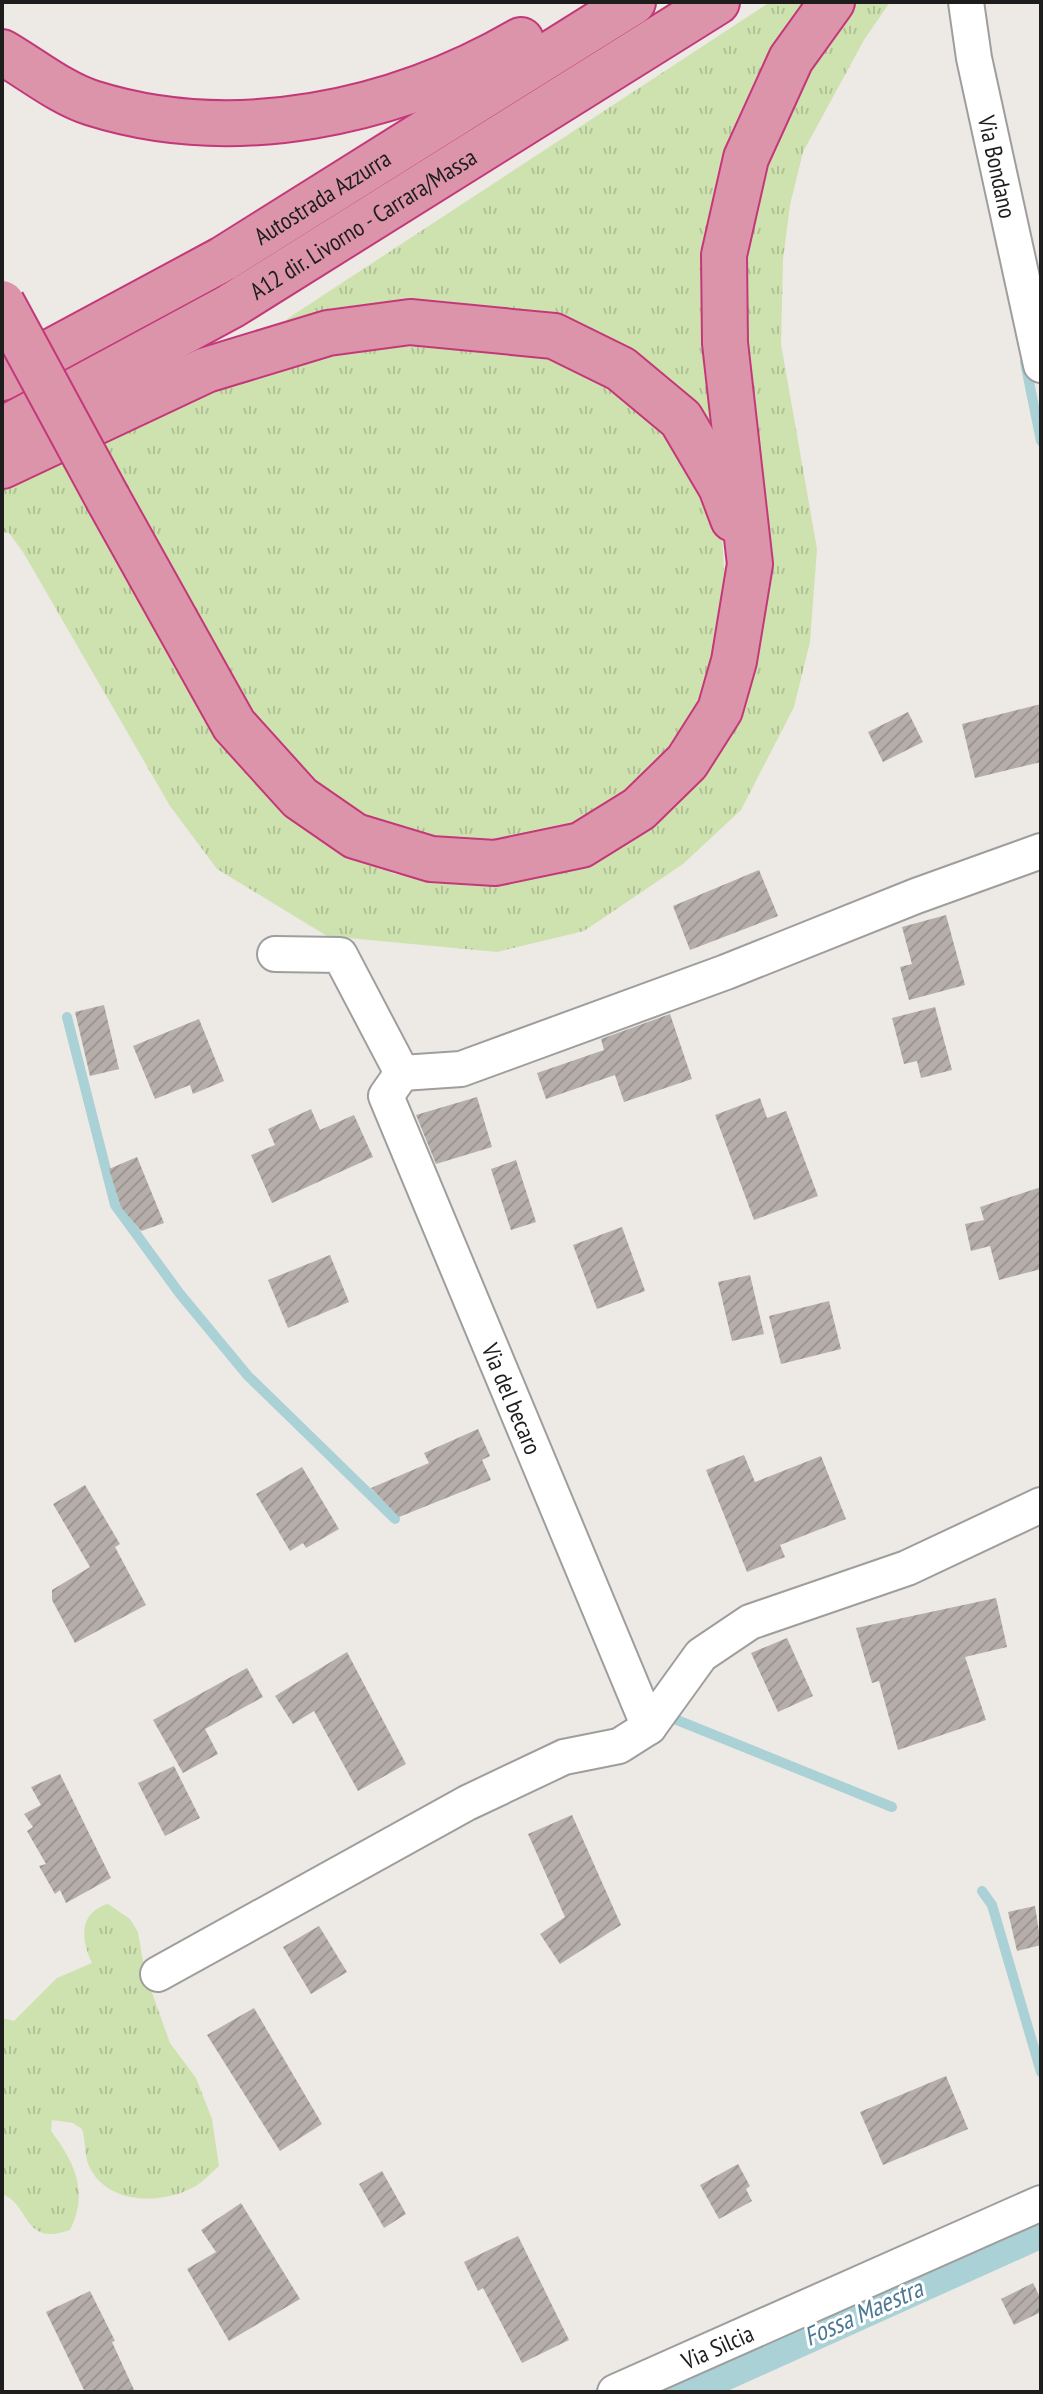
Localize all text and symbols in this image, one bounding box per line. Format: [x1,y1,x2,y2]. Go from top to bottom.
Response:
street label: Via Bondano [971,112,1024,221]
street label: A12 dir. Livorno - Carrara/Massa [244,141,482,306]
street label: Autostrada Azzurra [248,142,396,251]
street label: Via del becaro [475,1338,549,1459]
water label: Fossa Maestra [798,2271,929,2353]
street label: Via Silcia [676,2317,758,2376]

